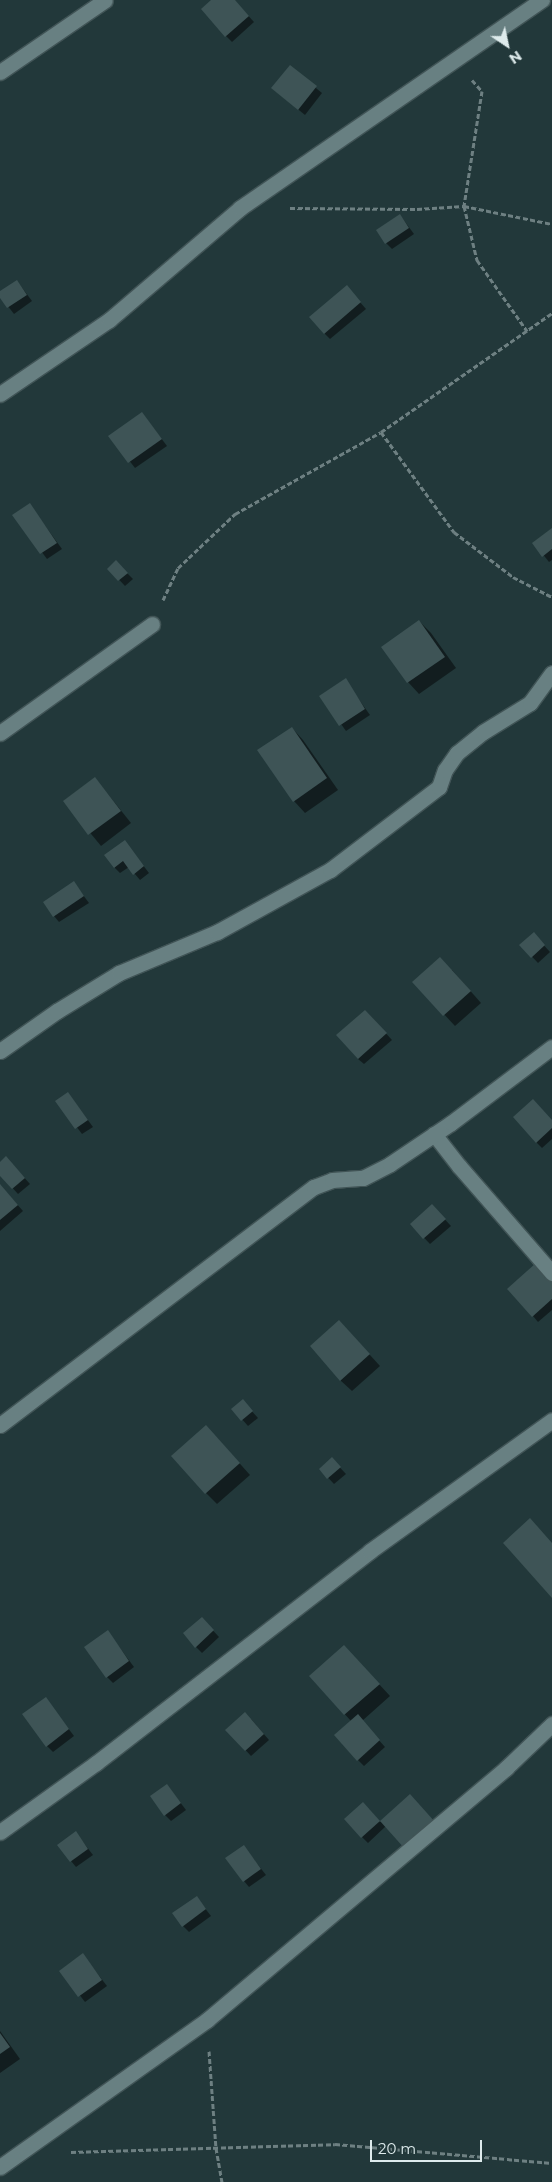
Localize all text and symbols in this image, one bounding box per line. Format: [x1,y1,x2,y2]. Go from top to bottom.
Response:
north arrow [482,20,532,70]
text: N [506,47,525,68]
scale bar [372,2130,484,2162]
text: 20 m [378,2139,416,2158]

